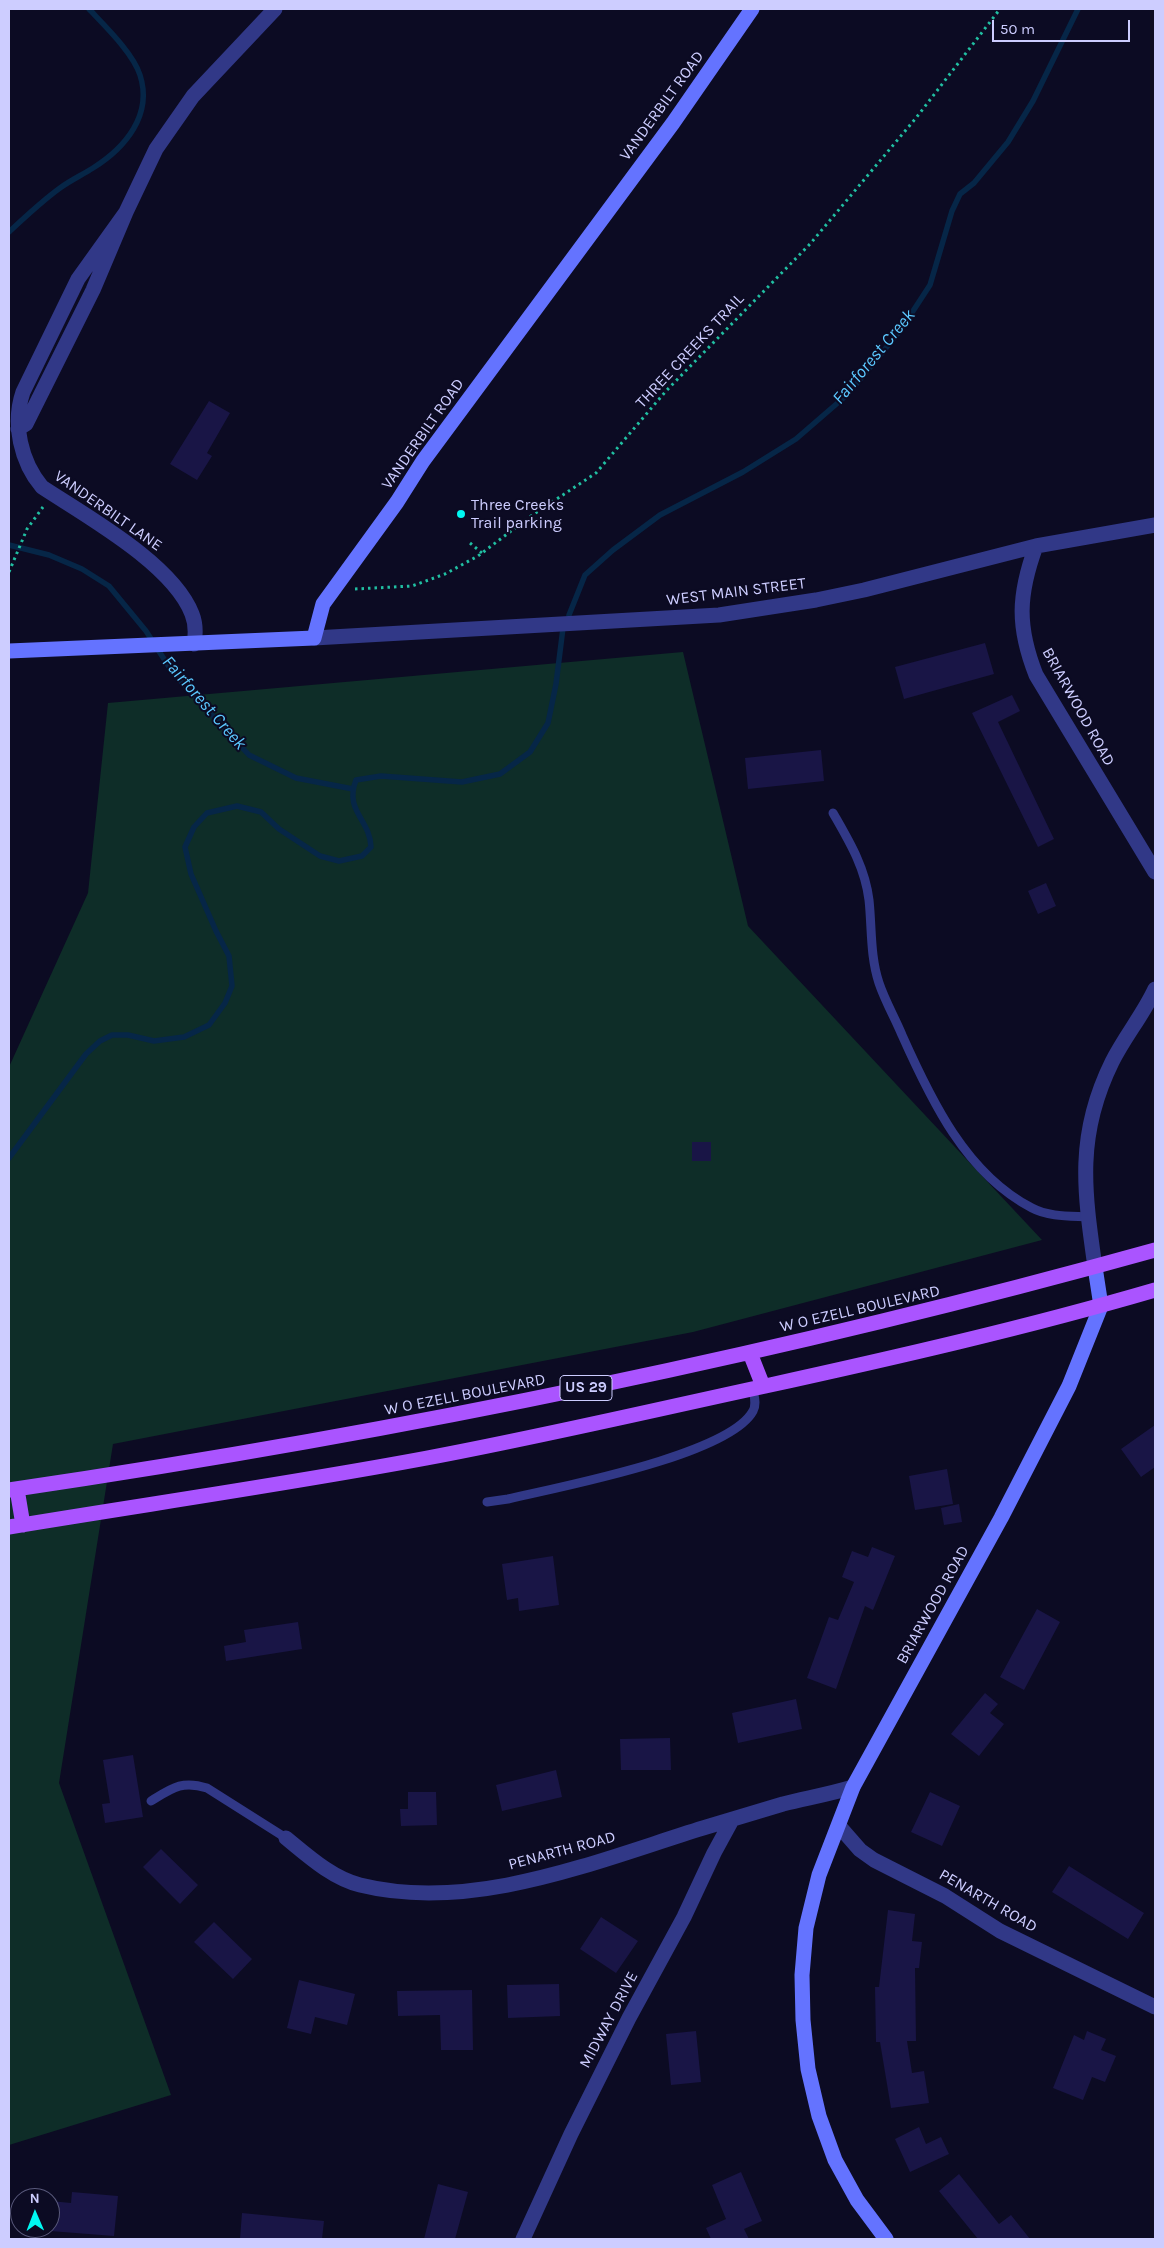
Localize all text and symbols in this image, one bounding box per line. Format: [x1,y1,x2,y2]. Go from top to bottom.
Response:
scale bar [994,10,1132,42]
text: 50 m [1000,20,1035,38]
street label: VANDERBILT ROAD [616,47,708,165]
street label: THREE CREEKS TRAIL [632,290,748,412]
water label: Fairforest Creek [828,305,920,409]
street label: VANDERBILT ROAD [378,375,468,493]
street label: VANDERBILT LANE [50,467,166,555]
place label: Three Creeks Trail parking [471,495,564,533]
marker: Three Creeks Trail parking [455,508,467,520]
street label: WEST MAIN STREET [665,574,807,610]
street label: BRIARWOOD ROAD [1038,644,1118,770]
water label: Fairforest Creek [157,652,251,754]
street label: W O EZELL BOULEVARD [778,1281,942,1337]
street label: W O EZELL BOULEVARD [383,1370,547,1420]
road number: US 29 [560,1376,612,1400]
street label: BRIARWOOD ROAD [893,1542,973,1668]
street label: PENARTH ROAD [506,1827,618,1875]
street label: PENARTH ROAD [935,1865,1041,1937]
street label: MIDWAY DRIVE [576,1968,642,2072]
north arrow [10,2188,60,2238]
text: N [30,2190,40,2207]

